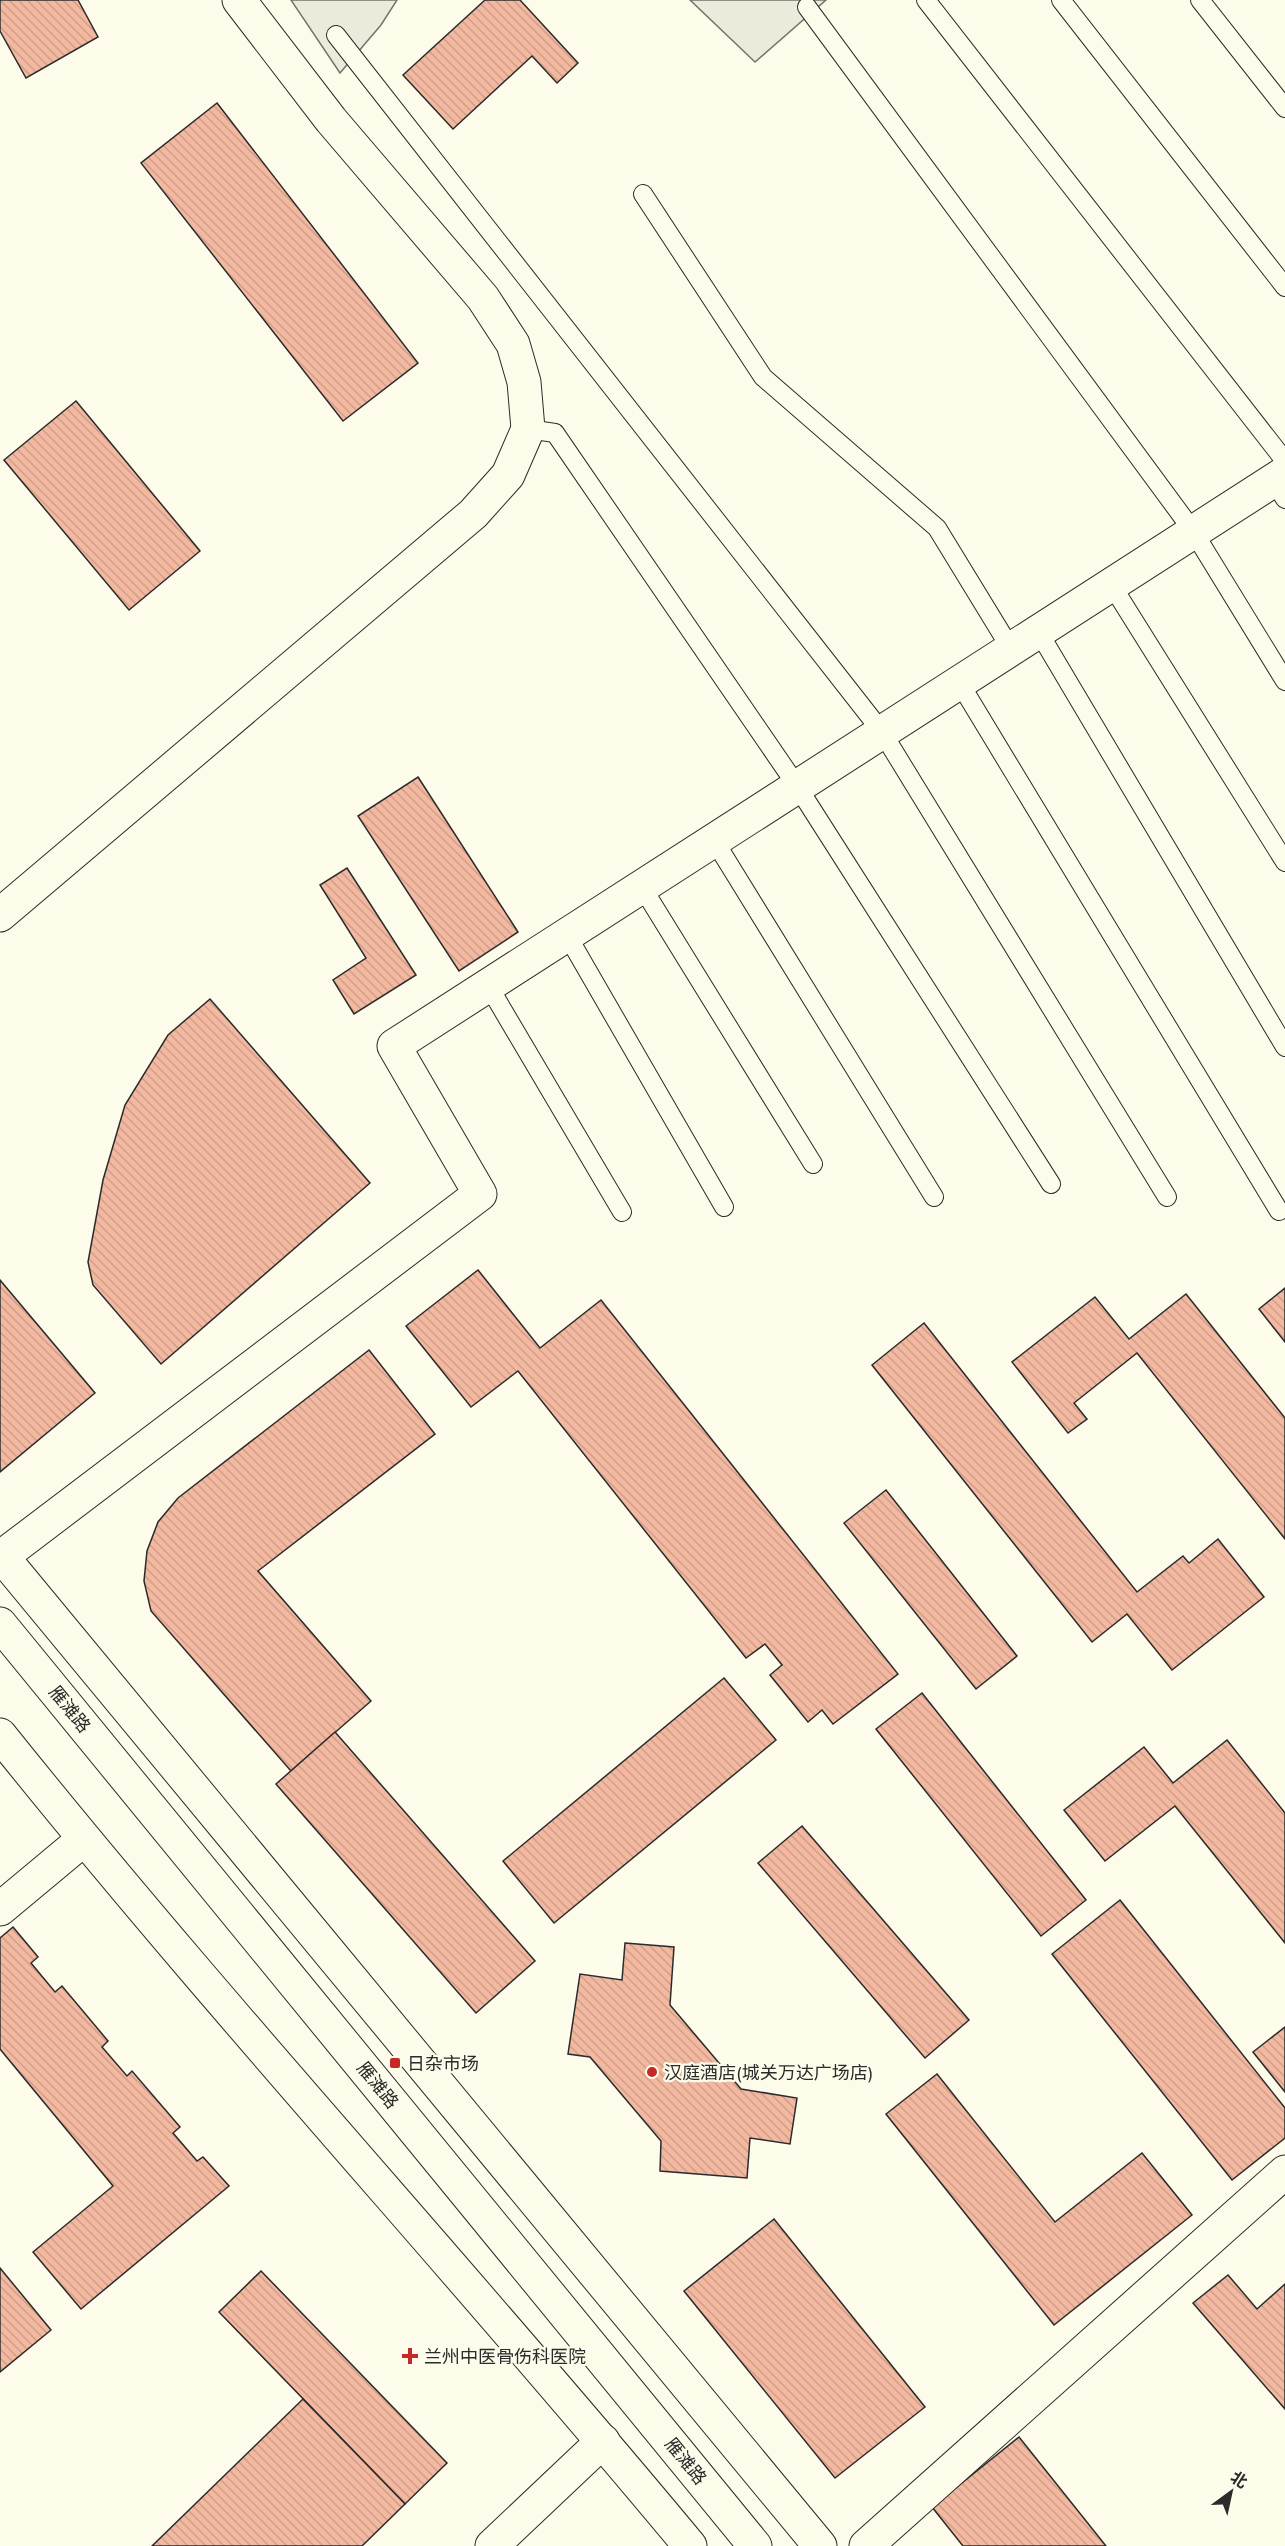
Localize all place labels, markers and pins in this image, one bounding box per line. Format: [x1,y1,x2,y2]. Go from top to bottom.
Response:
place label: 日杂市场 [407,2052,479,2075]
marker: 日杂市场 [388,2056,402,2070]
place label: 汉庭酒店(城关万达广场店) [664,2061,873,2084]
marker: 汉庭酒店(城关万达广场店) [645,2065,659,2079]
place label: 兰州中医骨伤科医院 [424,2345,586,2368]
marker: 兰州中医骨伤科医院 [401,2347,419,2365]

